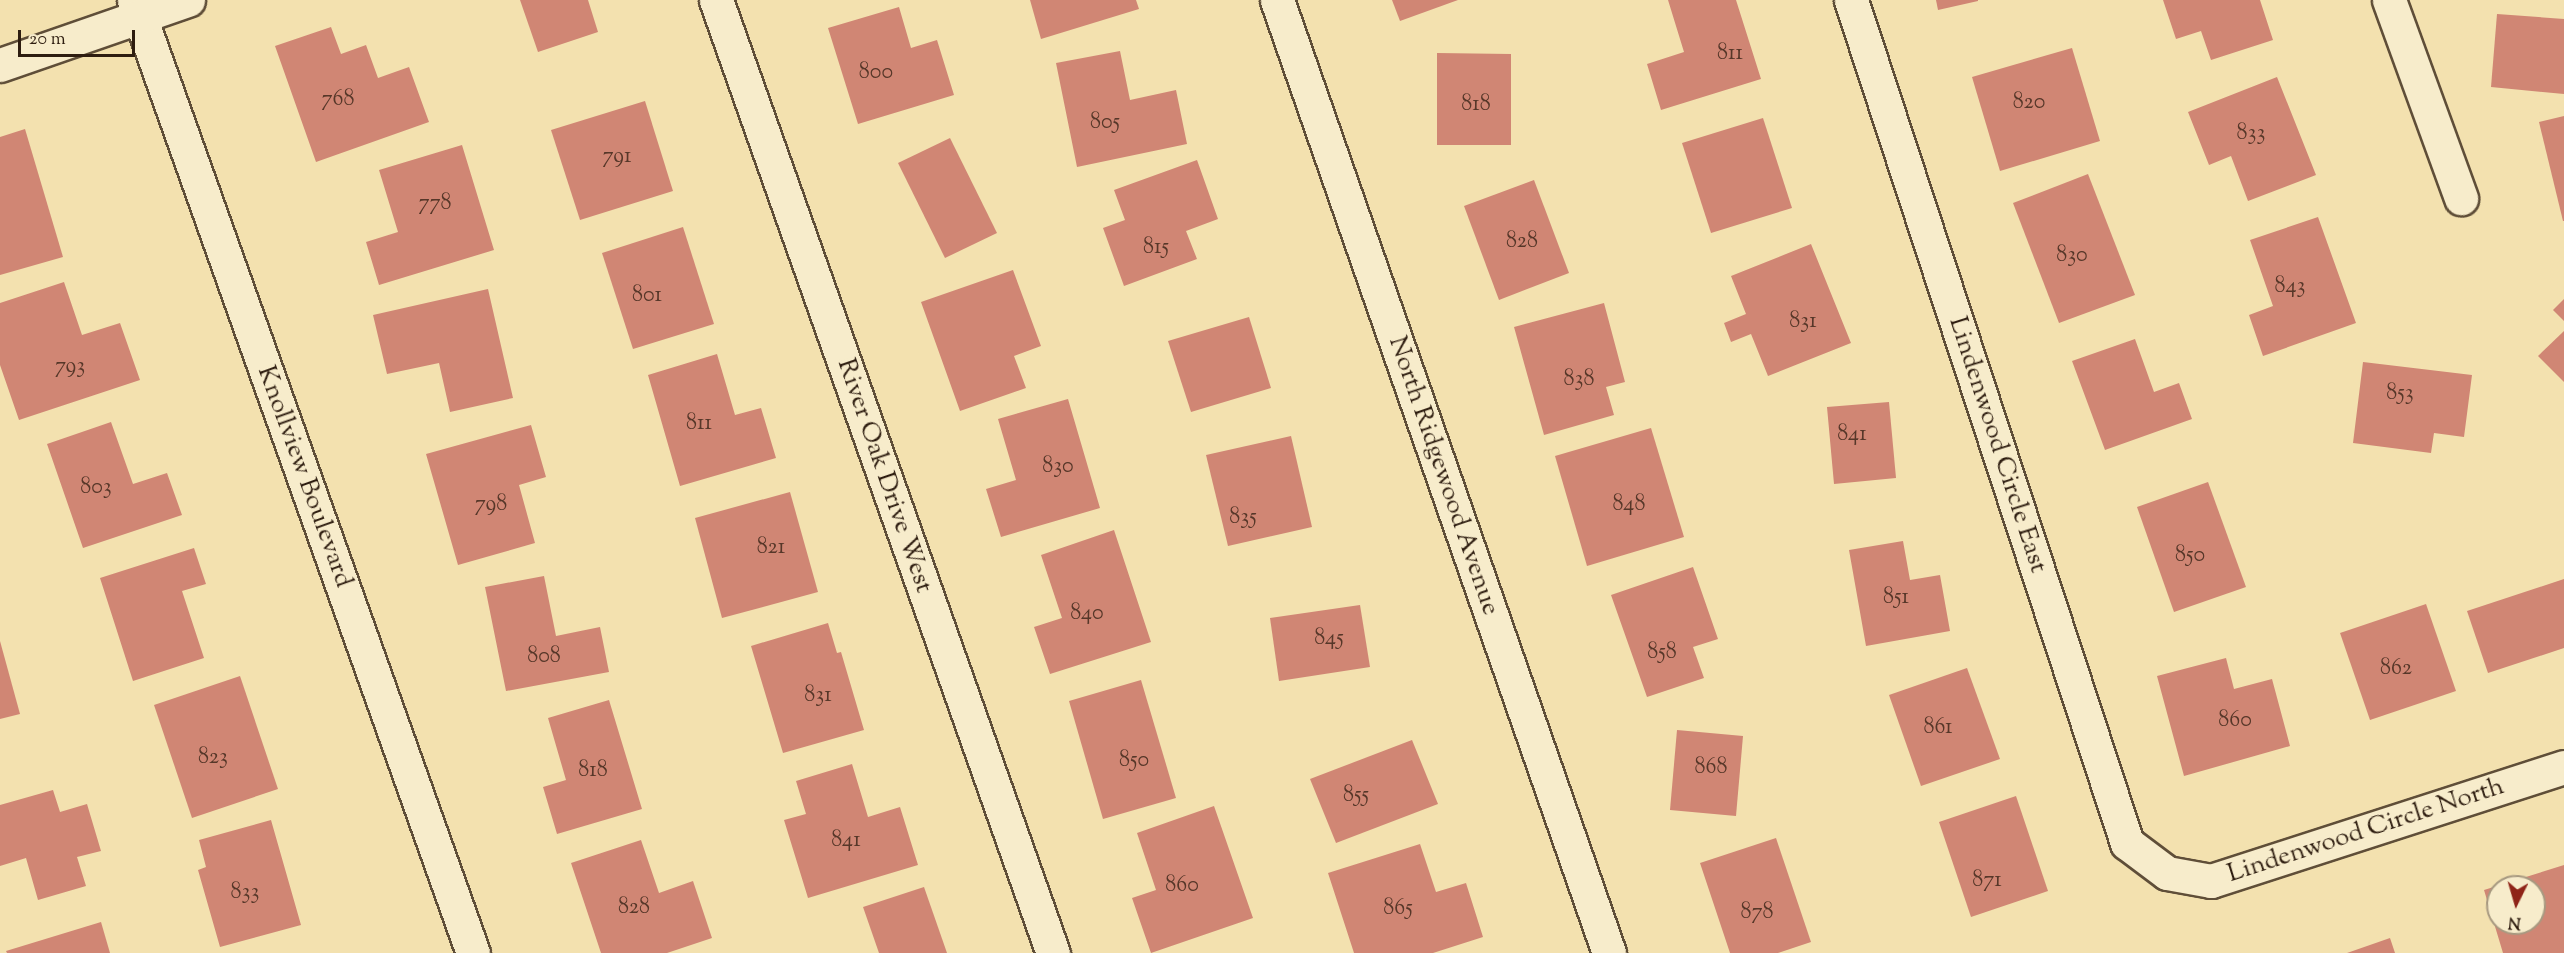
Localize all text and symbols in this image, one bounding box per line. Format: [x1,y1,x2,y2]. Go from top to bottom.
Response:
scale bar [21,18,138,56]
text: 20 m [29,27,66,53]
house number: 811 [1717,42,1743,68]
house number: 800 [859,61,893,87]
house number: 768 [322,88,354,114]
house number: 820 [2013,91,2045,117]
house number: 818 [1461,93,1491,119]
house number: 805 [1090,111,1120,137]
house number: 833 [2237,122,2265,148]
house number: 791 [603,145,631,171]
house number: 778 [418,192,452,218]
house number: 828 [1506,230,1538,256]
house number: 815 [1143,236,1169,262]
house number: 830 [2056,244,2088,270]
house number: 843 [2275,275,2305,301]
house number: 801 [632,284,662,310]
house number: 831 [1789,310,1817,336]
street label: Lindenwood Circle East [1941,313,2053,577]
street label: North Ridgewood Avenue [1381,332,1505,620]
house number: 793 [55,355,85,381]
street label: River Oak Drive West [829,355,939,597]
street label: Knollview Boulevard [249,362,359,592]
house number: 838 [1564,368,1594,394]
house number: 853 [2386,382,2414,408]
house number: 811 [686,412,712,438]
house number: 841 [1837,423,1867,449]
house number: 830 [1042,455,1074,481]
house number: 803 [80,476,112,502]
house number: 798 [475,493,507,519]
house number: 848 [1613,493,1645,519]
house number: 835 [1229,506,1257,532]
house number: 821 [757,536,785,562]
house number: 850 [2175,544,2205,570]
house number: 851 [1883,586,1909,612]
house number: 840 [1070,602,1104,628]
house number: 845 [1314,627,1344,653]
house number: 858 [1647,641,1677,667]
house number: 808 [527,645,561,671]
house number: 862 [2380,657,2412,683]
house number: 831 [804,684,832,710]
house number: 860 [2218,709,2252,735]
house number: 861 [1923,716,1953,742]
house number: 823 [198,746,228,772]
house number: 850 [1119,749,1149,775]
house number: 868 [1695,756,1727,782]
house number: 818 [578,759,608,785]
street label: Lindenwood Circle North [2224,772,2508,890]
house number: 855 [1343,784,1369,810]
house number: 841 [831,829,861,855]
house number: 871 [1972,869,2002,895]
house number: 860 [1165,874,1199,900]
north arrow [2486,875,2546,935]
house number: 833 [231,881,259,907]
house number: 828 [618,896,650,922]
house number: 865 [1383,897,1413,923]
house number: 878 [1740,901,1774,927]
text: N [2507,909,2522,933]

